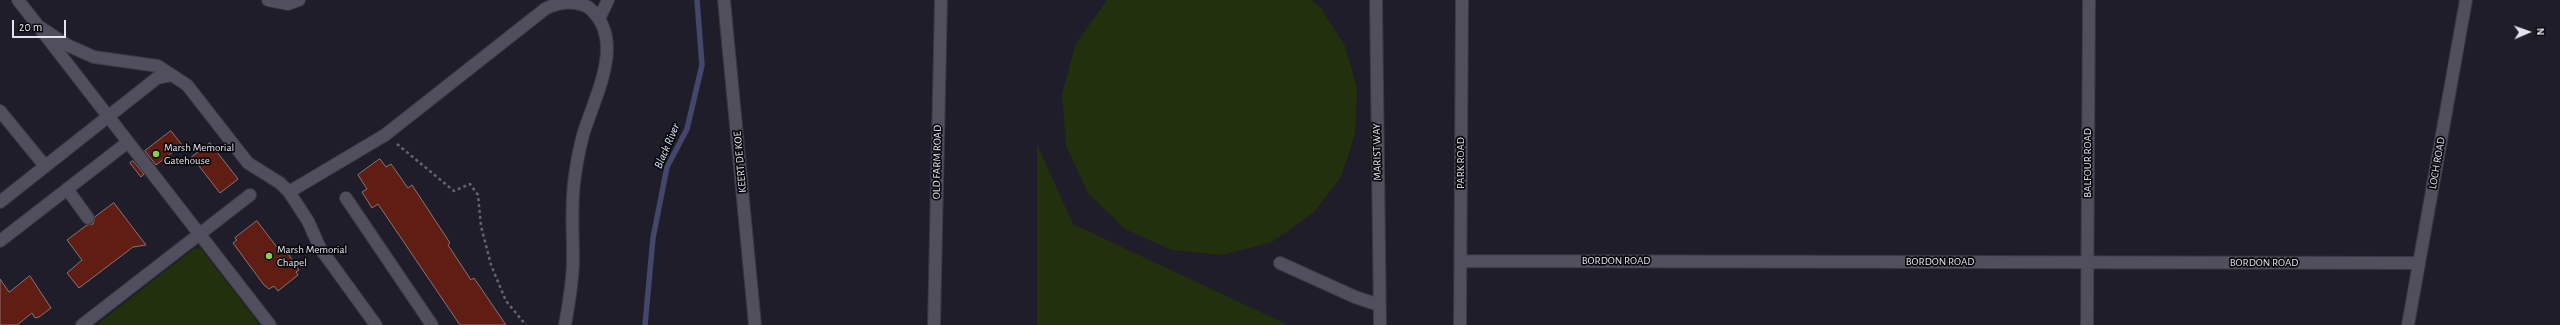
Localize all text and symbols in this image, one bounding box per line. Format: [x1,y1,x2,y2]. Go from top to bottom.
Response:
scale bar [14,12,68,38]
north arrow [2508,12,2548,52]
text: 20 m [19,21,42,33]
text: N [2535,28,2546,36]
water label: Black River [651,121,683,171]
street label: MARIST WAY [1370,123,1384,181]
street label: OLD FARM ROAD [930,125,944,199]
street label: BALFOUR ROAD [2081,128,2095,198]
street label: KEERT DE KOE [731,131,749,193]
street label: LOCH ROAD [2426,136,2448,190]
street label: PARK ROAD [1454,137,1468,189]
place label: Marsh Memorial Gatehouse [164,141,234,167]
marker: Marsh Memorial Gatehouse [151,149,161,159]
place label: Marsh Memorial Chapel [277,243,347,269]
marker: Marsh Memorial Chapel [264,251,274,261]
street label: BORDON ROAD [1582,254,1650,268]
street label: BORDON ROAD [1906,255,1974,269]
street label: BORDON ROAD [2230,256,2298,270]

